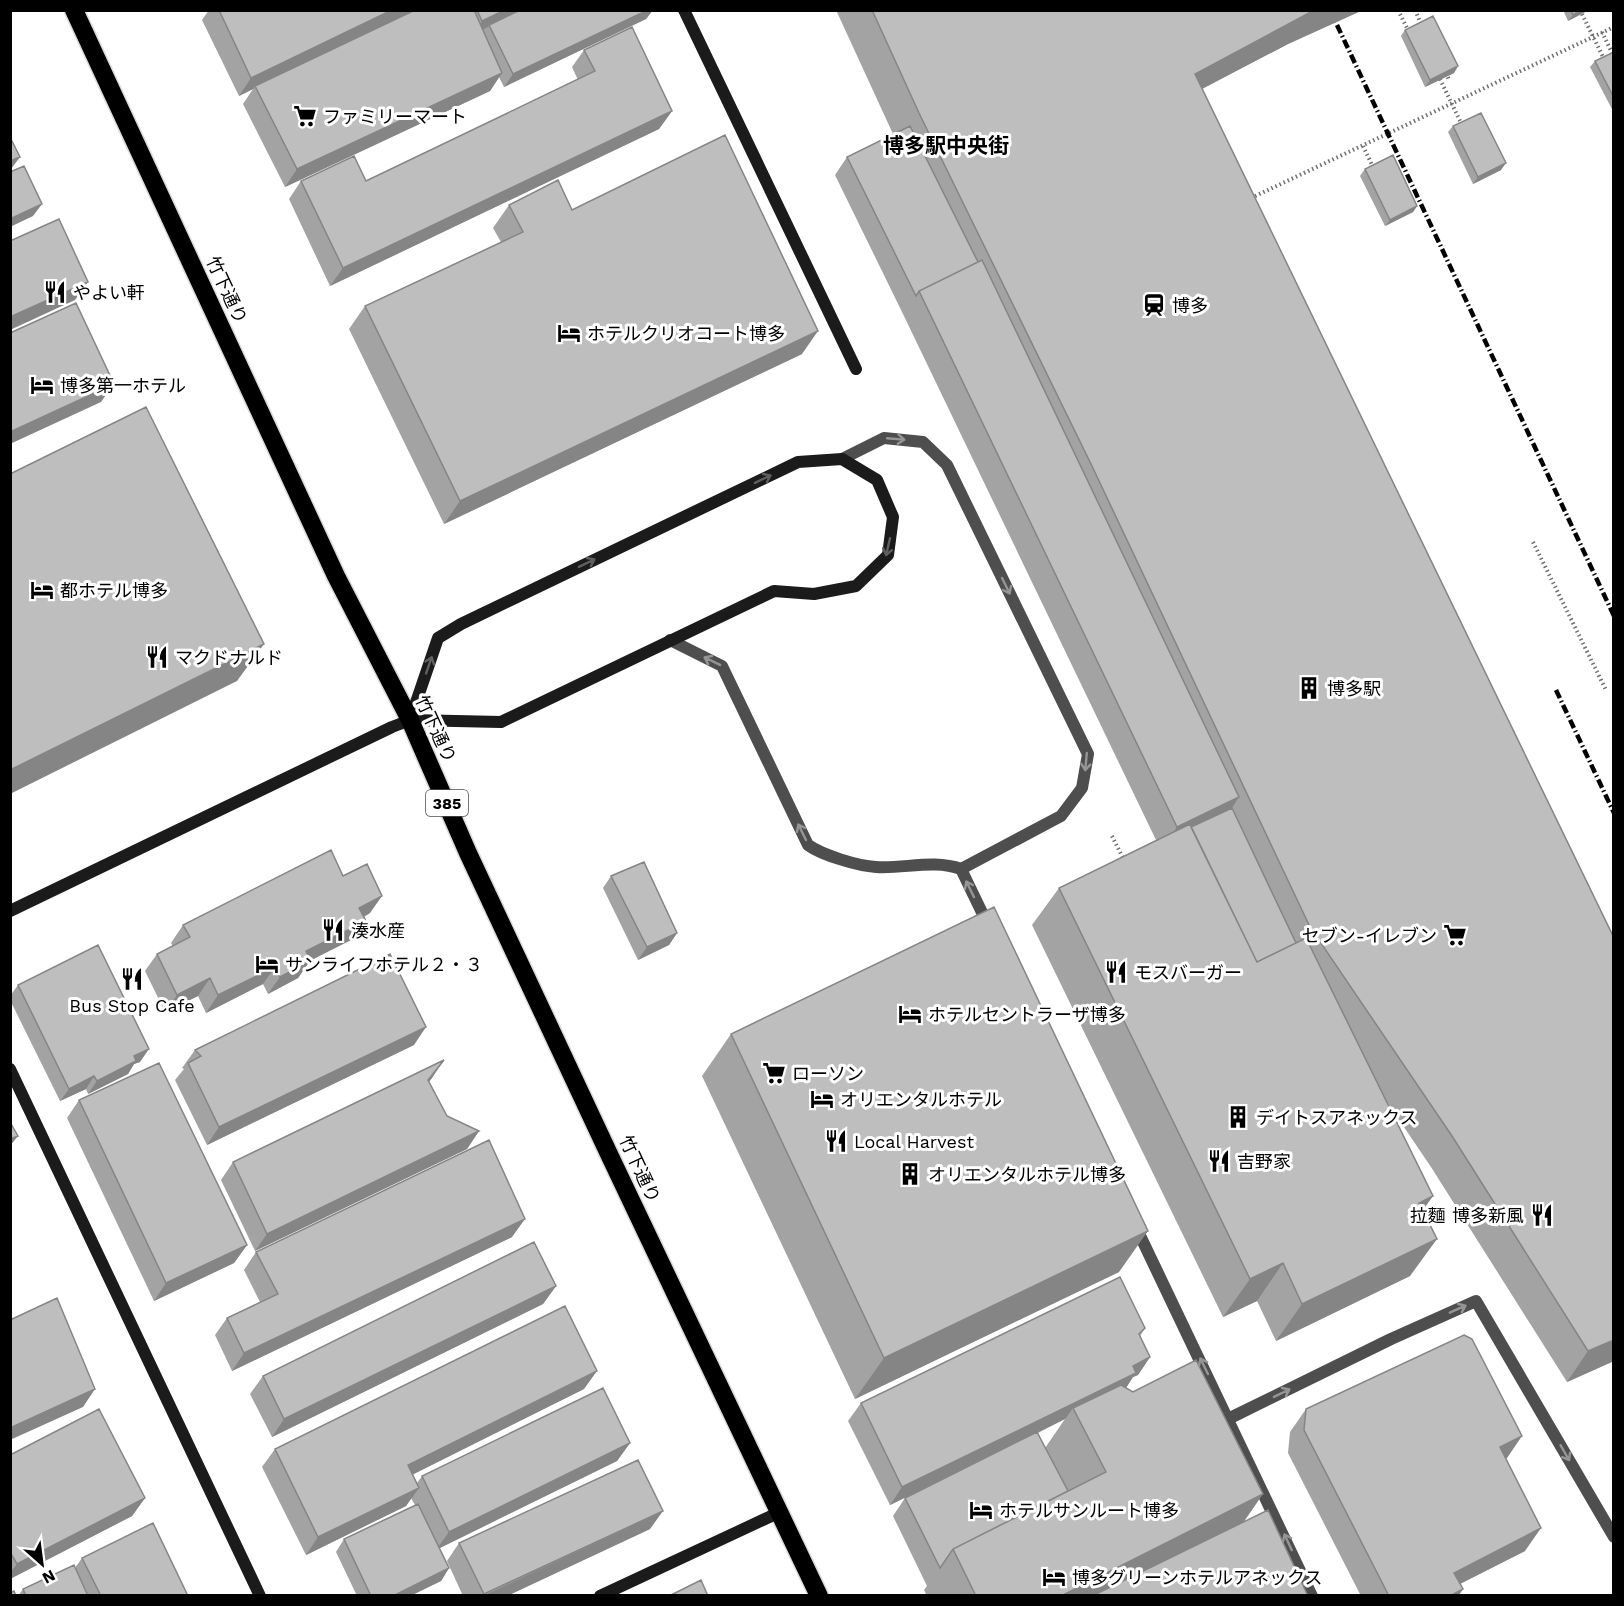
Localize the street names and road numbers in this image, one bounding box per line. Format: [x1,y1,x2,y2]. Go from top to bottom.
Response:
street label: 竹下通り [202,253,252,327]
street label: 竹下通り [411,692,461,766]
road number: 385 [426,790,468,816]
street label: 竹下通り [615,1132,665,1206]

